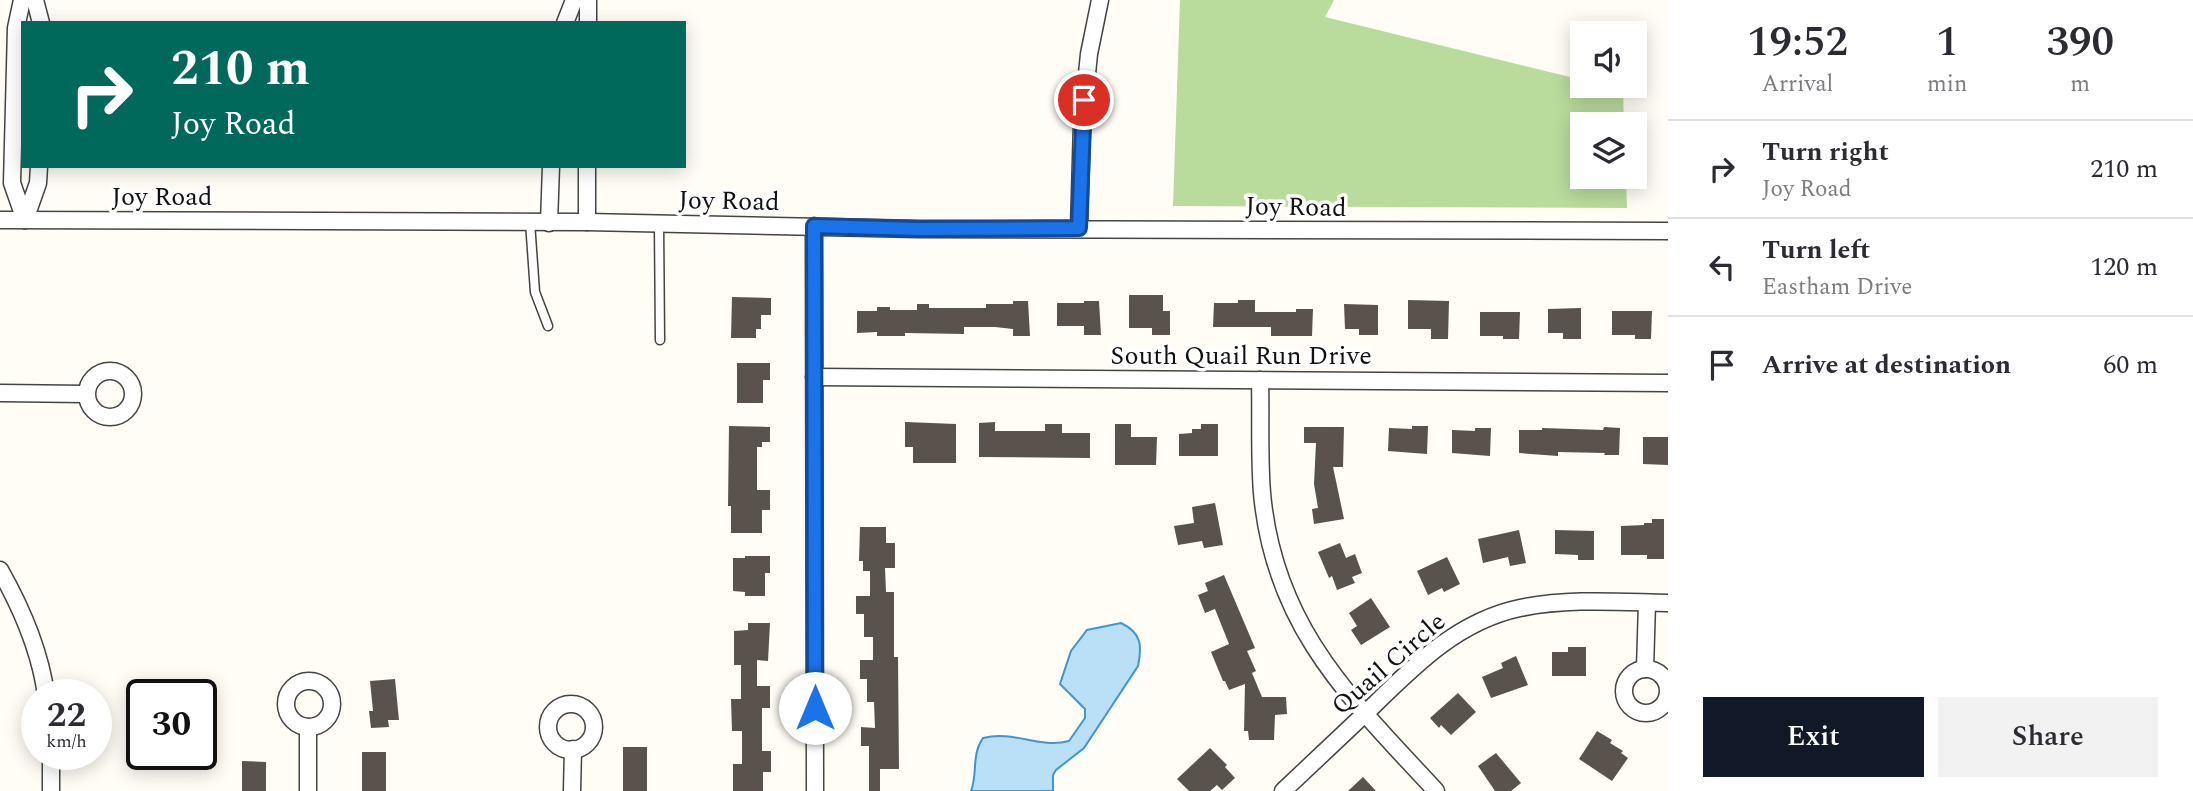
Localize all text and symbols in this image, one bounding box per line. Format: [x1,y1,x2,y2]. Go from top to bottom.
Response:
text: 19:52 [1747,11,1848,74]
text: 1 [1936,11,1958,74]
text: 390 [2046,11,2114,74]
map controls [1570,21,1647,189]
button: sound [1570,21,1647,98]
text: 210 m [171,32,310,107]
icon: right [56,49,147,140]
text: Arrival [1762,67,1833,102]
text: min [1927,67,1967,102]
text: m [2070,67,2090,102]
pin [1054,70,1114,130]
icon: arrive [1065,81,1103,119]
text: Joy Road [171,100,296,149]
button: layers [1570,112,1647,189]
text: Turn right [1762,132,1889,172]
text: 210 m [2090,149,2158,189]
icon: right [1703,150,1741,188]
text: Joy Road [1762,172,1852,207]
street label: Joy Road [111,177,213,217]
street label: Joy Road [678,180,780,222]
street label: Joy Road [1245,186,1347,228]
text: Turn left [1762,230,1870,270]
text: 120 m [2090,247,2158,287]
icon: left [1703,248,1741,286]
text: Eastham Drive [1762,270,1912,305]
street label: South Quail Run Drive [1110,336,1372,376]
text: Arrive at destination [1762,345,2011,385]
text: 60 m [2103,345,2158,385]
icon: arrive [1703,346,1741,384]
street label: Quail Circle [1322,603,1455,725]
position arrow [778,671,852,745]
speed limit sign: 30 [126,679,217,770]
text: 22 [47,689,86,742]
button: Exit [1703,697,1924,777]
button: Share [1938,697,2158,777]
text: km/h [46,728,87,755]

